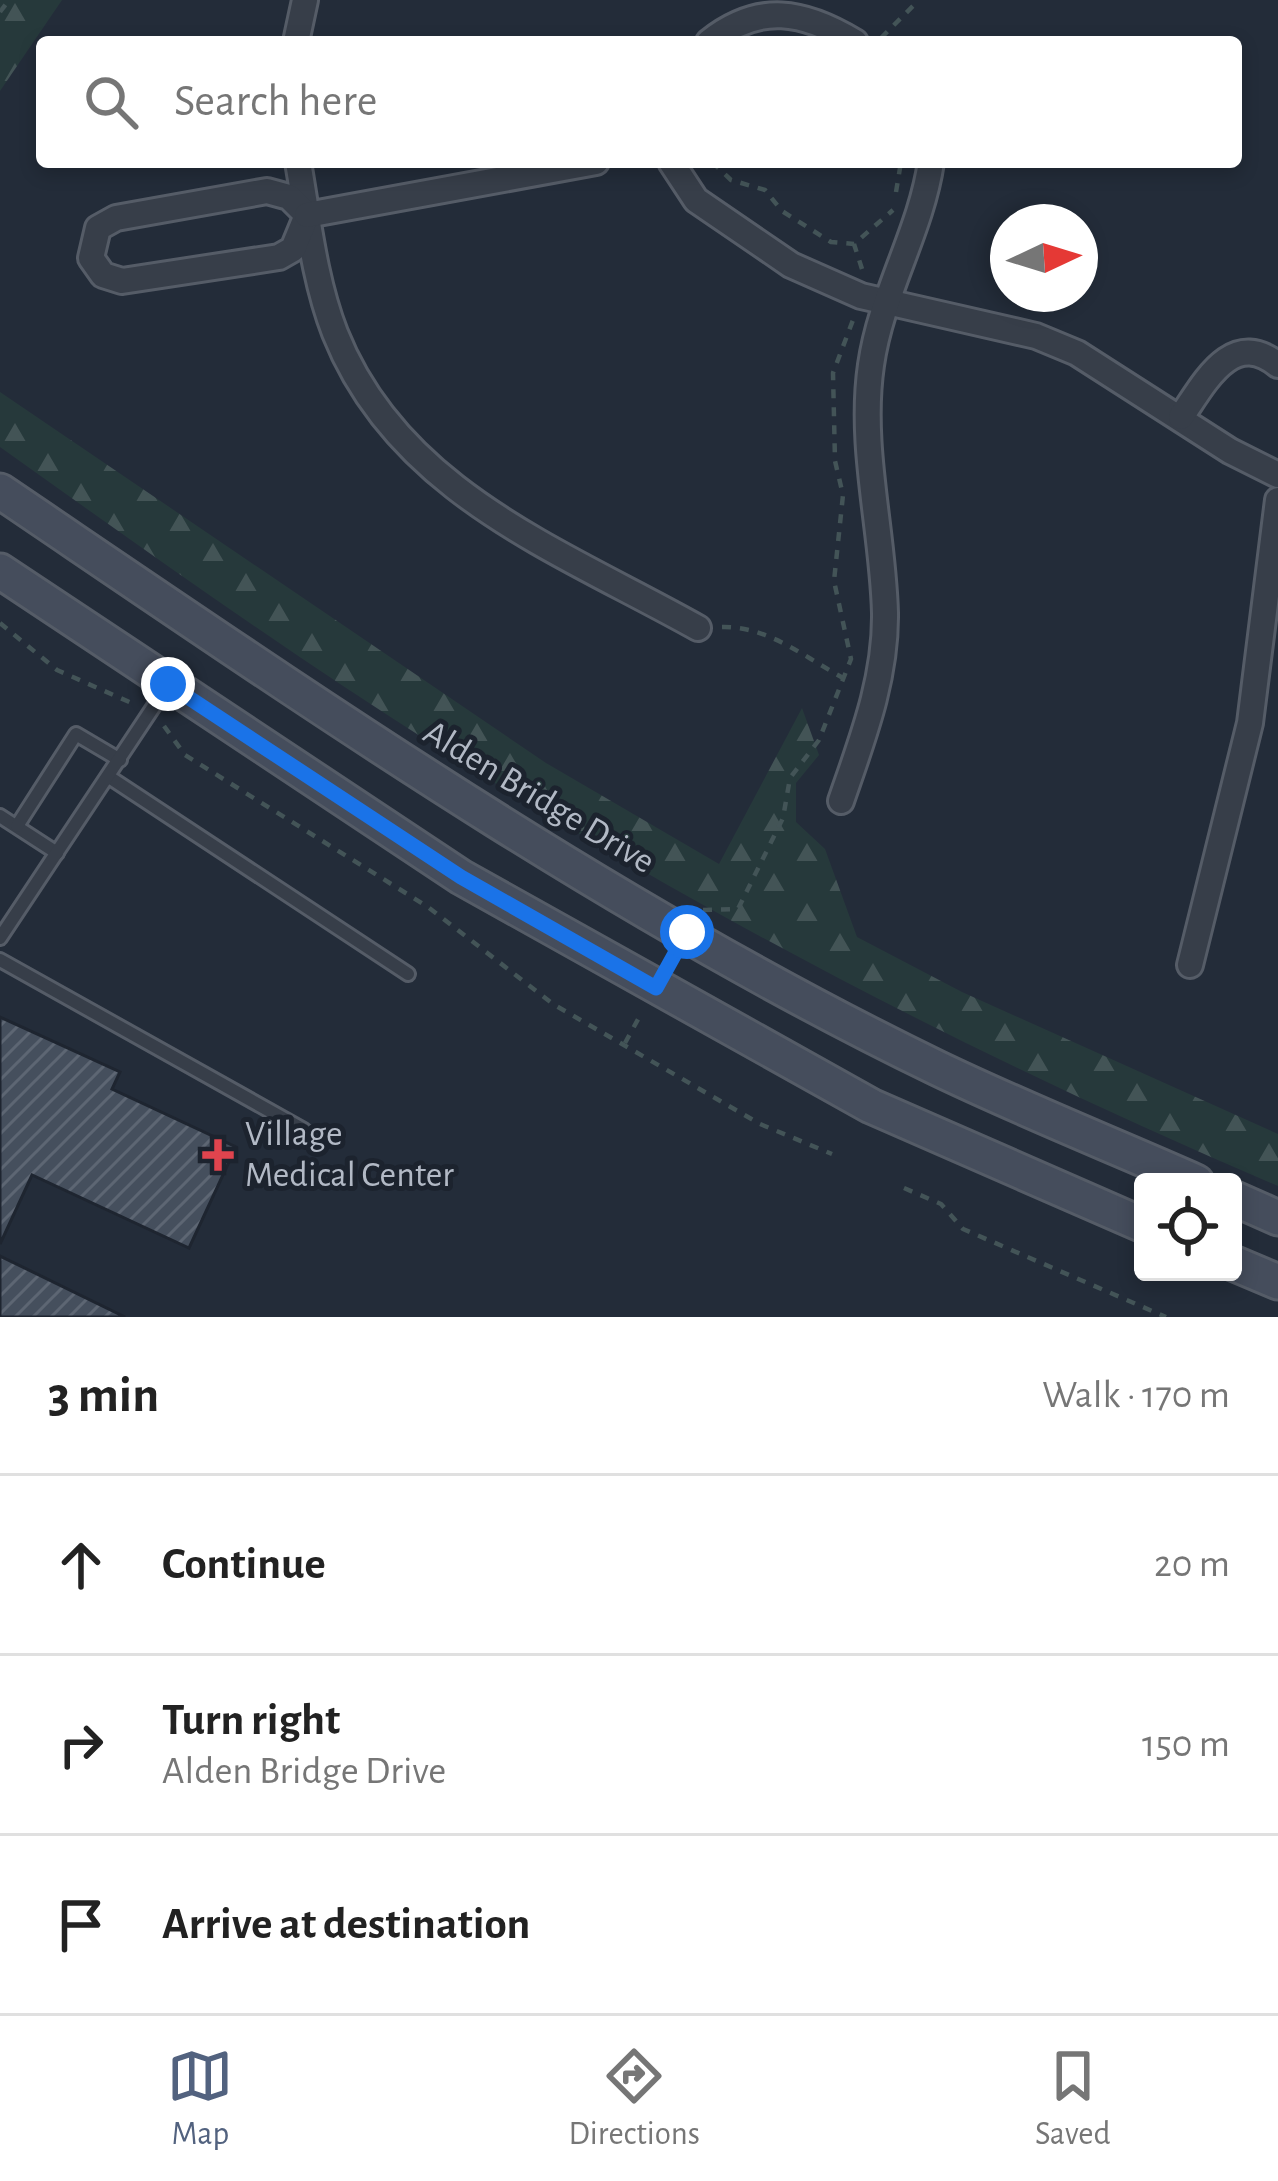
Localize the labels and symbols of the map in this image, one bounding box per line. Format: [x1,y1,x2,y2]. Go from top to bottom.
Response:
north arrow [990,204,1098,312]
route end [141,657,195,711]
street label: Alden Bridge Drive [417,714,661,880]
route start [660,905,714,959]
place label: Village Medical Center [245,1116,454,1193]
marker: Village Medical Center [202,1139,234,1171]

